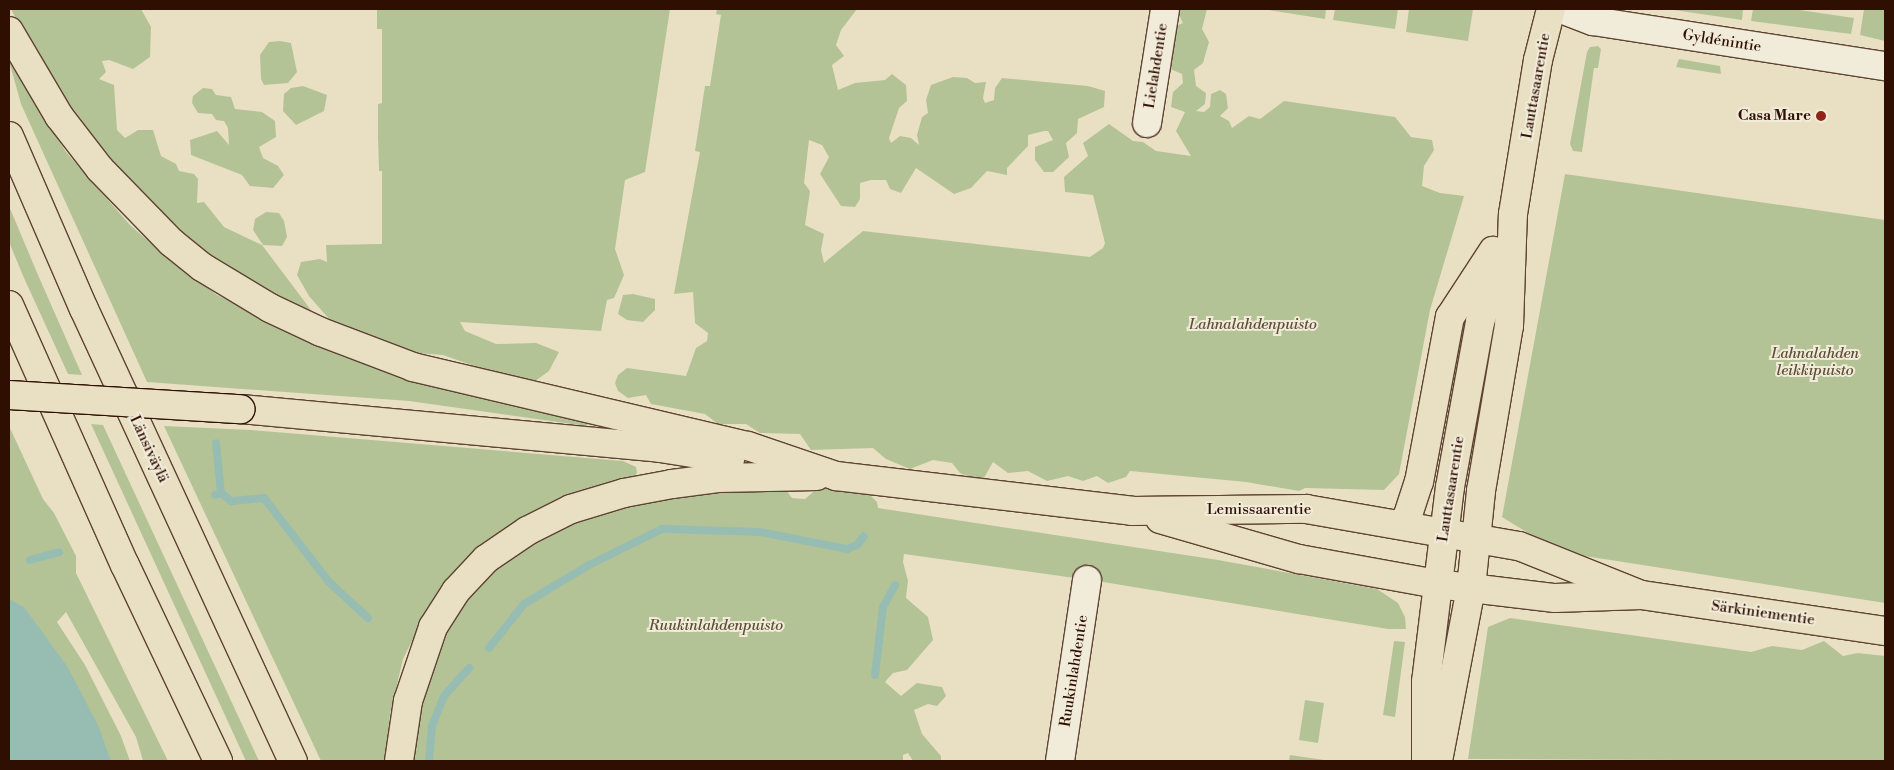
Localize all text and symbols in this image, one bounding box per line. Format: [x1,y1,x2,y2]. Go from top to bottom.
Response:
street label: Lielahdentie [1140,22,1172,110]
street label: Gyldénintie [1681,26,1763,56]
street label: Lauttasaarentie [1518,32,1554,140]
place label: Casa Mare [1738,107,1811,125]
marker: Casa Mare [1815,110,1827,122]
park label: Lahnalahdenpuisto [1189,316,1317,334]
park label: Lahnalahden leikkipuisto [1771,344,1859,379]
street label: Länsiväylä [126,412,172,486]
street label: Lauttasaarentie [1434,435,1468,543]
street label: Lemissaarentie [1207,501,1311,519]
street label: Särkiniementie [1710,597,1816,629]
street label: Ruukinlahdentie [1056,614,1092,728]
park label: Ruukinlahdenpuisto [649,617,783,635]

